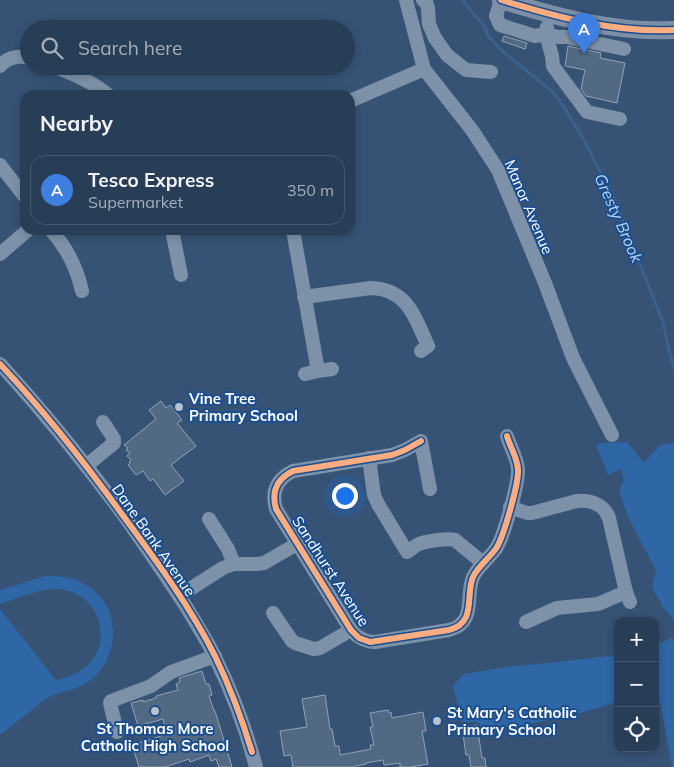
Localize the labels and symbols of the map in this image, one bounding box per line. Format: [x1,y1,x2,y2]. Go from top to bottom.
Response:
pin: A [568,13,600,54]
street label: Manor Avenue [501,157,557,257]
water label: Gresty Brook [590,170,648,266]
place label: Vine Tree Primary School [188,389,298,425]
marker: Vine Tree Primary School [173,401,185,413]
street label: Dane Bank Avenue [108,480,200,600]
your location [332,483,358,509]
street label: Sandhurst Avenue [288,512,374,630]
place label: St Mary's Catholic Primary School [447,703,577,739]
marker: St Thomas More Catholic High School [149,705,161,717]
marker: St Mary's Catholic Primary School [431,715,443,727]
place label: St Thomas More Catholic High School [81,719,229,755]

